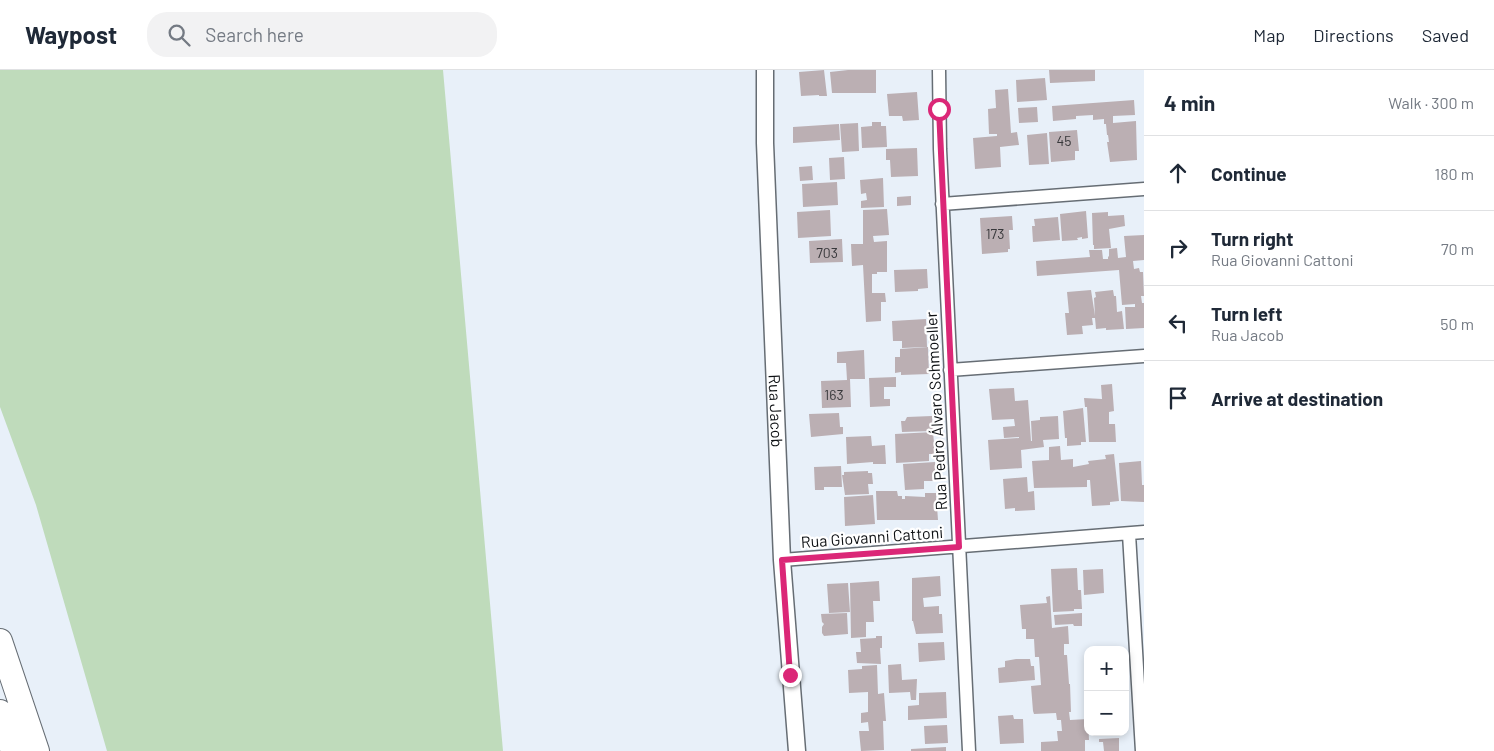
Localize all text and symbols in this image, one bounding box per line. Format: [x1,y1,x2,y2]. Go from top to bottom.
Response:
search box [147,12,497,57]
text: Waypost [25,20,117,49]
icon: search [165,21,193,49]
text: Search here [205,23,304,46]
text: Map [1253,24,1285,46]
text: Directions [1313,24,1394,46]
text: Saved [1422,24,1469,46]
text: 4 min [1164,90,1215,115]
text: Walk · 300 m [1388,93,1474,112]
route start [928,98,951,121]
house number: 45 [1057,132,1071,149]
icon: ahead [1164,159,1192,187]
text: Continue [1211,162,1287,185]
text: 180 m [1435,164,1474,183]
house number: 173 [986,225,1004,242]
text: Turn right [1211,227,1293,250]
icon: right [1164,234,1192,262]
text: 70 m [1441,239,1474,258]
house number: 703 [816,244,838,261]
text: Rua Giovanni Cattoni [1211,250,1354,269]
text: Turn left [1211,302,1282,325]
icon: left [1164,309,1192,337]
street label: Rua Pedro Álvaro Schmoeller [921,311,950,511]
text: 50 m [1440,314,1474,333]
text: Rua Jacob [1211,325,1284,344]
street label: Rua Jacob [765,374,787,448]
icon: arrive [1164,384,1192,412]
house number: 163 [824,386,844,403]
text: Arrive at destination [1211,387,1383,410]
street label: Rua Giovanni Cattoni [800,522,944,551]
map controls [1084,646,1129,736]
button: + [1084,646,1129,691]
route end [779,664,802,687]
button: − [1084,691,1129,736]

